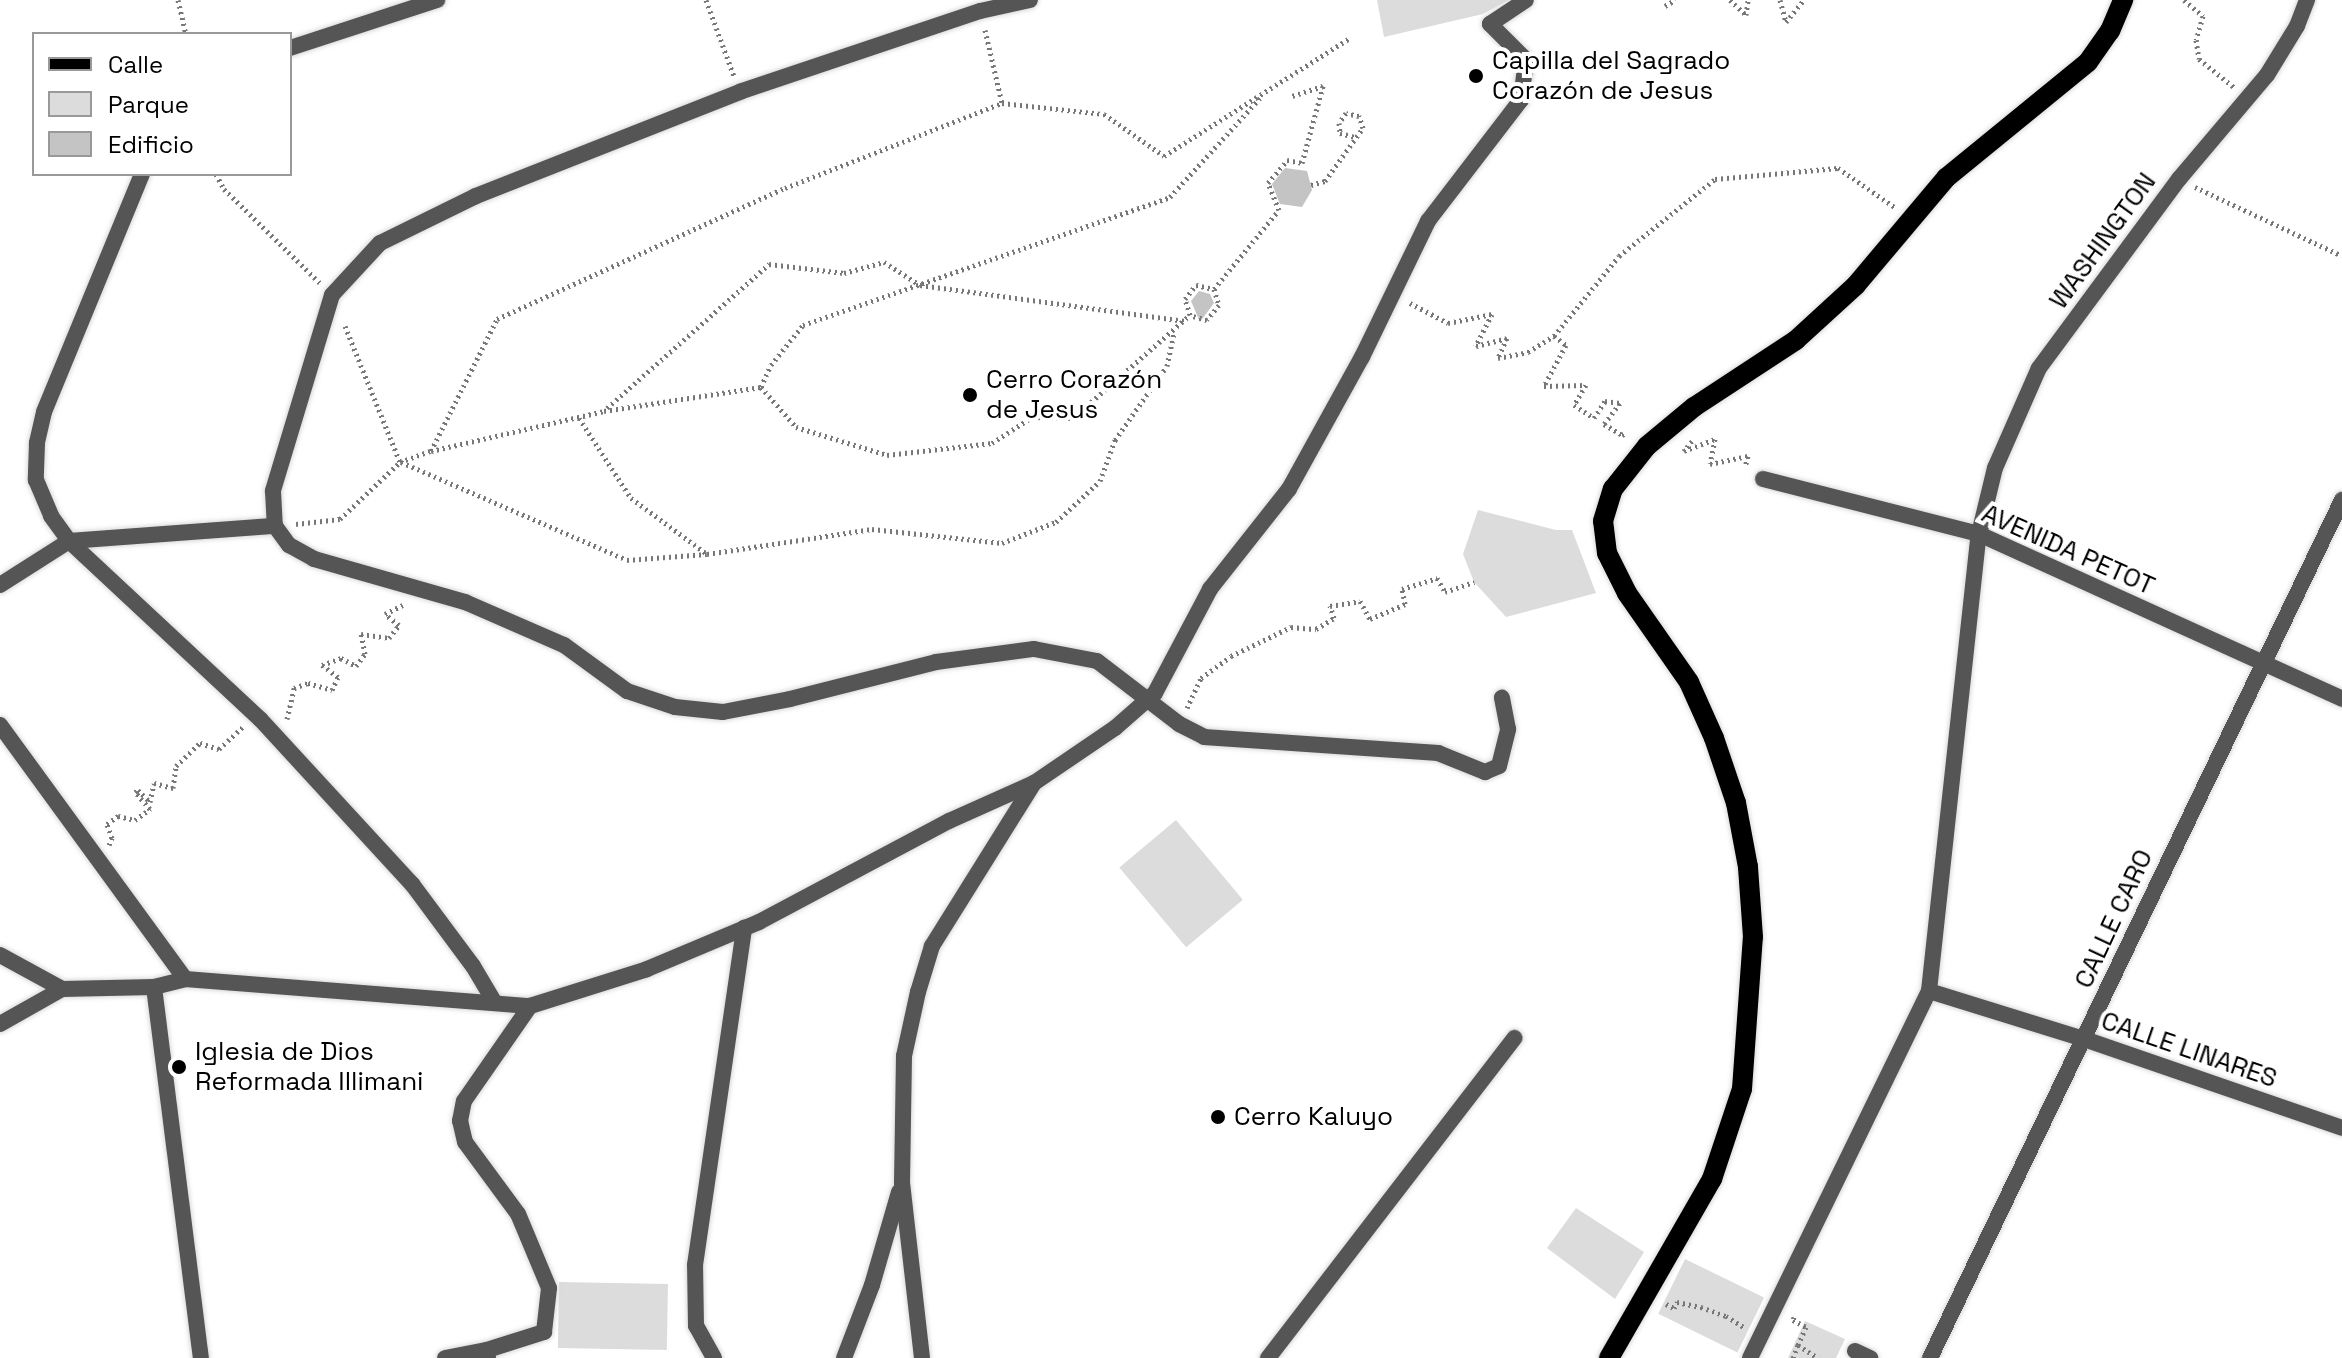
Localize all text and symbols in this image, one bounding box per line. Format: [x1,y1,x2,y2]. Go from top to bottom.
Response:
legend [32,32,292,176]
place label: Capilla del Sagrado Corazón de Jesus [1492,45,1730,106]
text: Calle [108,49,163,80]
marker: Capilla del Sagrado Corazón de Jesus [1467,67,1485,85]
text: Parque [108,89,189,120]
text: Edificio [108,129,194,160]
street label: WASHINGTON [2043,167,2163,315]
place label: Cerro Corazón de Jesus [986,364,1162,426]
marker: Cerro Corazón de Jesus [961,386,979,404]
street label: AVENIDA PETOT [1977,498,2159,602]
street label: CALLE CARO [2068,845,2160,993]
street label: CALLE LINARES [2097,1005,2281,1095]
place label: Iglesia de Dios Reformada Illimani [195,1036,423,1098]
marker: Iglesia de Dios Reformada Illimani [170,1058,188,1076]
place label: Cerro Kaluyo [1234,1101,1393,1133]
marker: Cerro Kaluyo [1209,1108,1227,1126]

